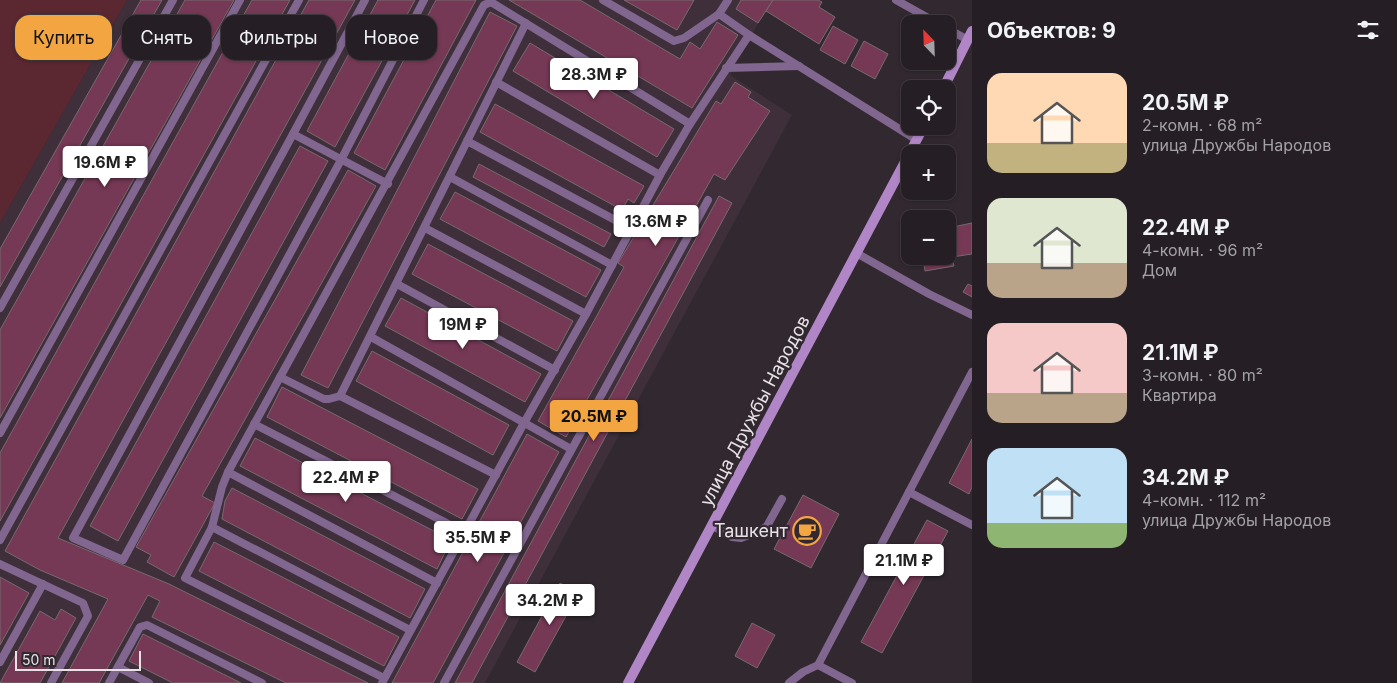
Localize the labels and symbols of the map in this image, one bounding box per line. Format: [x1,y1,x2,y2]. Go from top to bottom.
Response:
north arrow [901,15,956,70]
pin: 28.3M ₽ [548,58,640,100]
pin: 19.6M ₽ [59,146,151,188]
pin: 13.6M ₽ [610,204,702,247]
pin: 19M ₽ [428,308,498,350]
street label: улица Дружбы Народов [695,312,814,510]
pin: 20.5M ₽ [548,400,640,442]
pin: 22.4M ₽ [300,460,392,503]
cafe icon: Ташкент [792,516,822,546]
pin: 35.5M ₽ [432,520,524,563]
place label: Ташкент [714,520,789,541]
pin: 21.1M ₽ [858,544,950,586]
pin: 34.2M ₽ [504,584,596,626]
scale bar [15,648,141,671]

